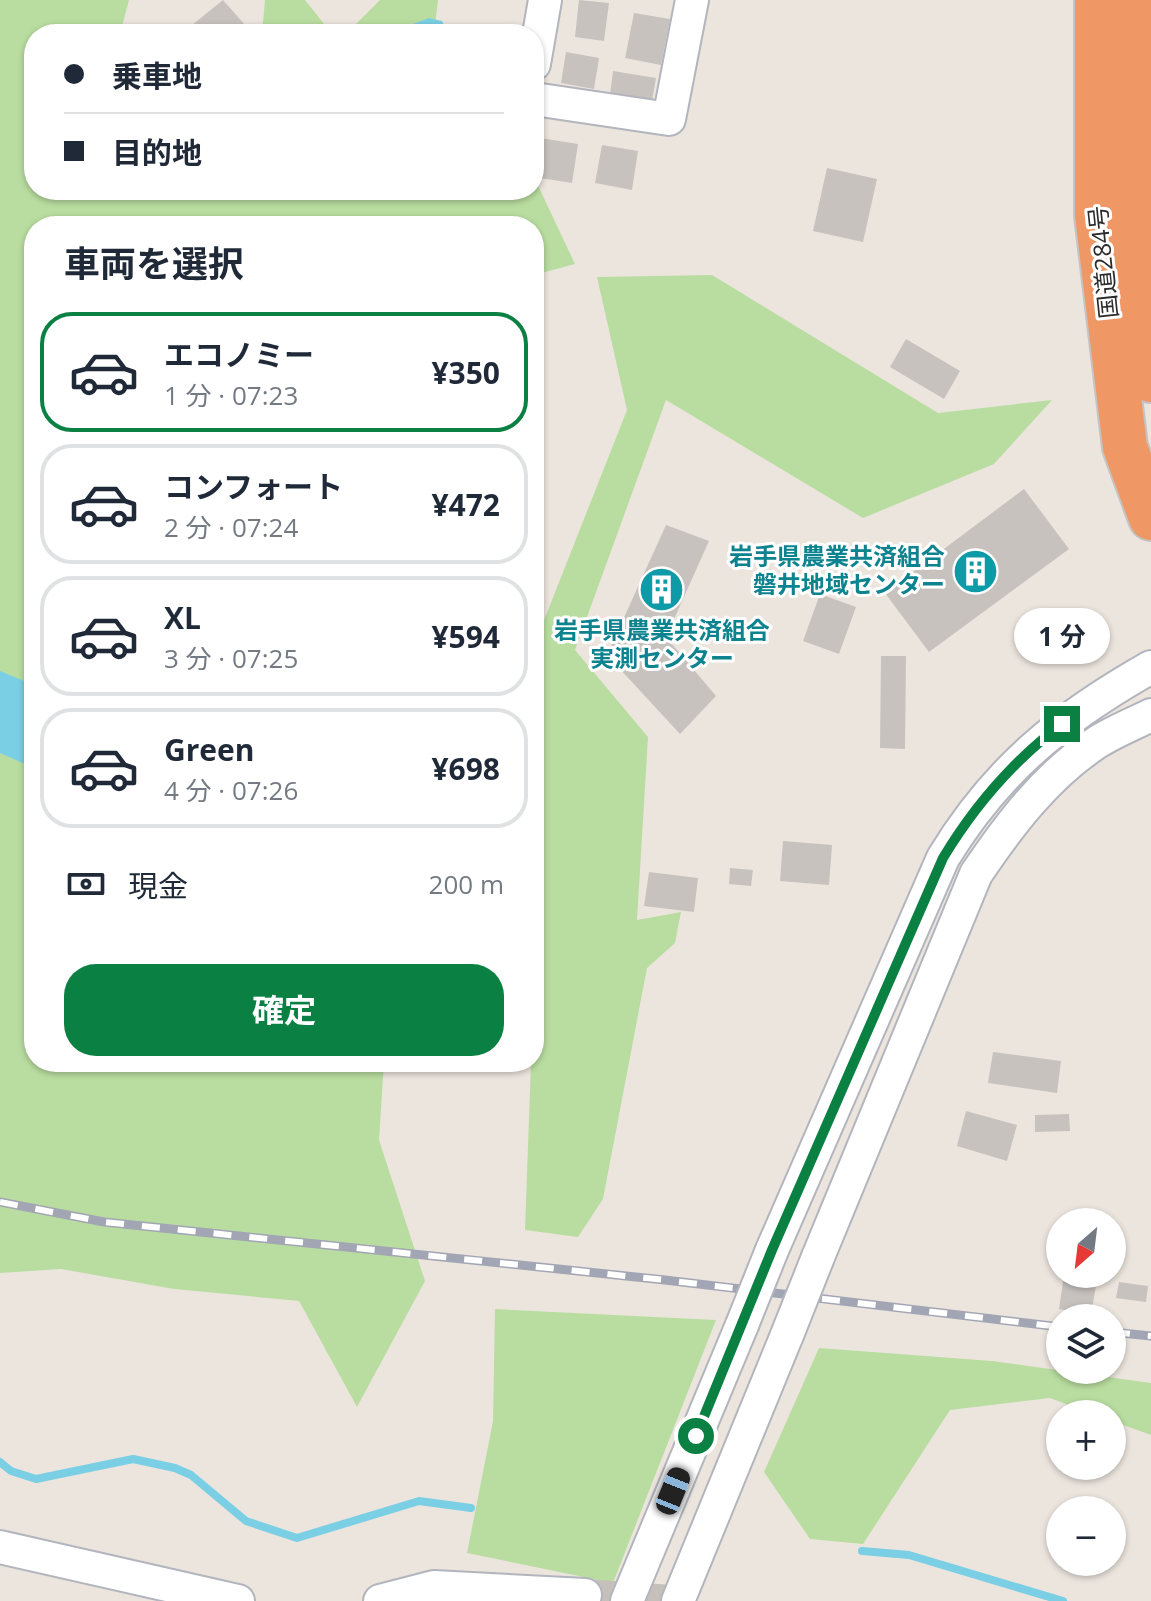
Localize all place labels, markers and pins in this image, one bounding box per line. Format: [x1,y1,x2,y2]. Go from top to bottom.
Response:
place label: 岩手県農業共済組合 磐井地域センター [729,539,945,600]
building icon: 岩手県農業共済組合 磐井地域センター [952,547,1000,595]
building icon: 岩手県農業共済組合 実測センター [638,565,686,613]
place label: 岩手県農業共済組合 実測センター [554,613,770,674]

